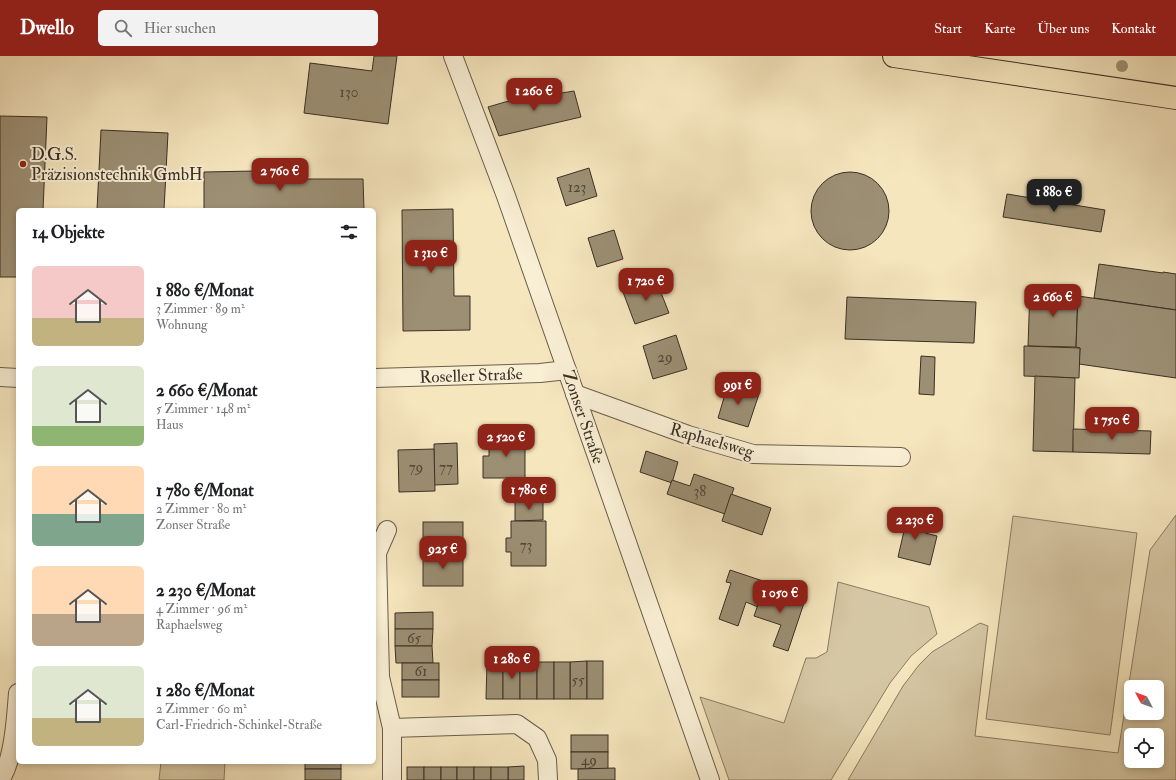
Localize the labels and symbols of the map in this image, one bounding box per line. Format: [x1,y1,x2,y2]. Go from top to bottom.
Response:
pin: 1 260 € [497,78,571,112]
house number: 130 [340,83,358,102]
place label: D.G.S. Präzisionstechnik GmbH [31,144,203,185]
pin: 2 760 € [243,158,317,192]
marker: D.G.S. Präzisionstechnik GmbH [18,159,28,169]
house number: 123 [568,178,586,197]
pin: 1 880 € [1017,179,1091,213]
pin: 1 310 € [394,240,468,274]
pin: 1 720 € [609,268,683,302]
pin: 2 660 € [1016,284,1090,318]
house number: 29 [657,348,673,367]
street label: Roseller Straße [419,363,523,388]
street label: Zonser Straße [558,368,609,466]
pin: 991 € [710,372,766,406]
pin: 1 750 € [1075,407,1149,441]
street label: Raphaelsweg [667,418,757,464]
pin: 2 520 € [469,424,543,458]
house number: 79 [409,458,423,477]
house number: 77 [439,458,453,477]
pin: 1 780 € [492,477,566,511]
house number: 38 [694,482,706,501]
pin: 2 230 € [878,507,952,541]
pin: 925 € [415,536,471,570]
house number: 73 [520,536,532,555]
pin: 1 050 € [743,580,817,614]
house number: 65 [407,629,421,648]
pin: 1 280 € [475,646,549,680]
house number: 61 [415,662,427,681]
house number: 55 [571,671,585,690]
north arrow [1124,680,1164,720]
house number: 49 [581,751,597,770]

